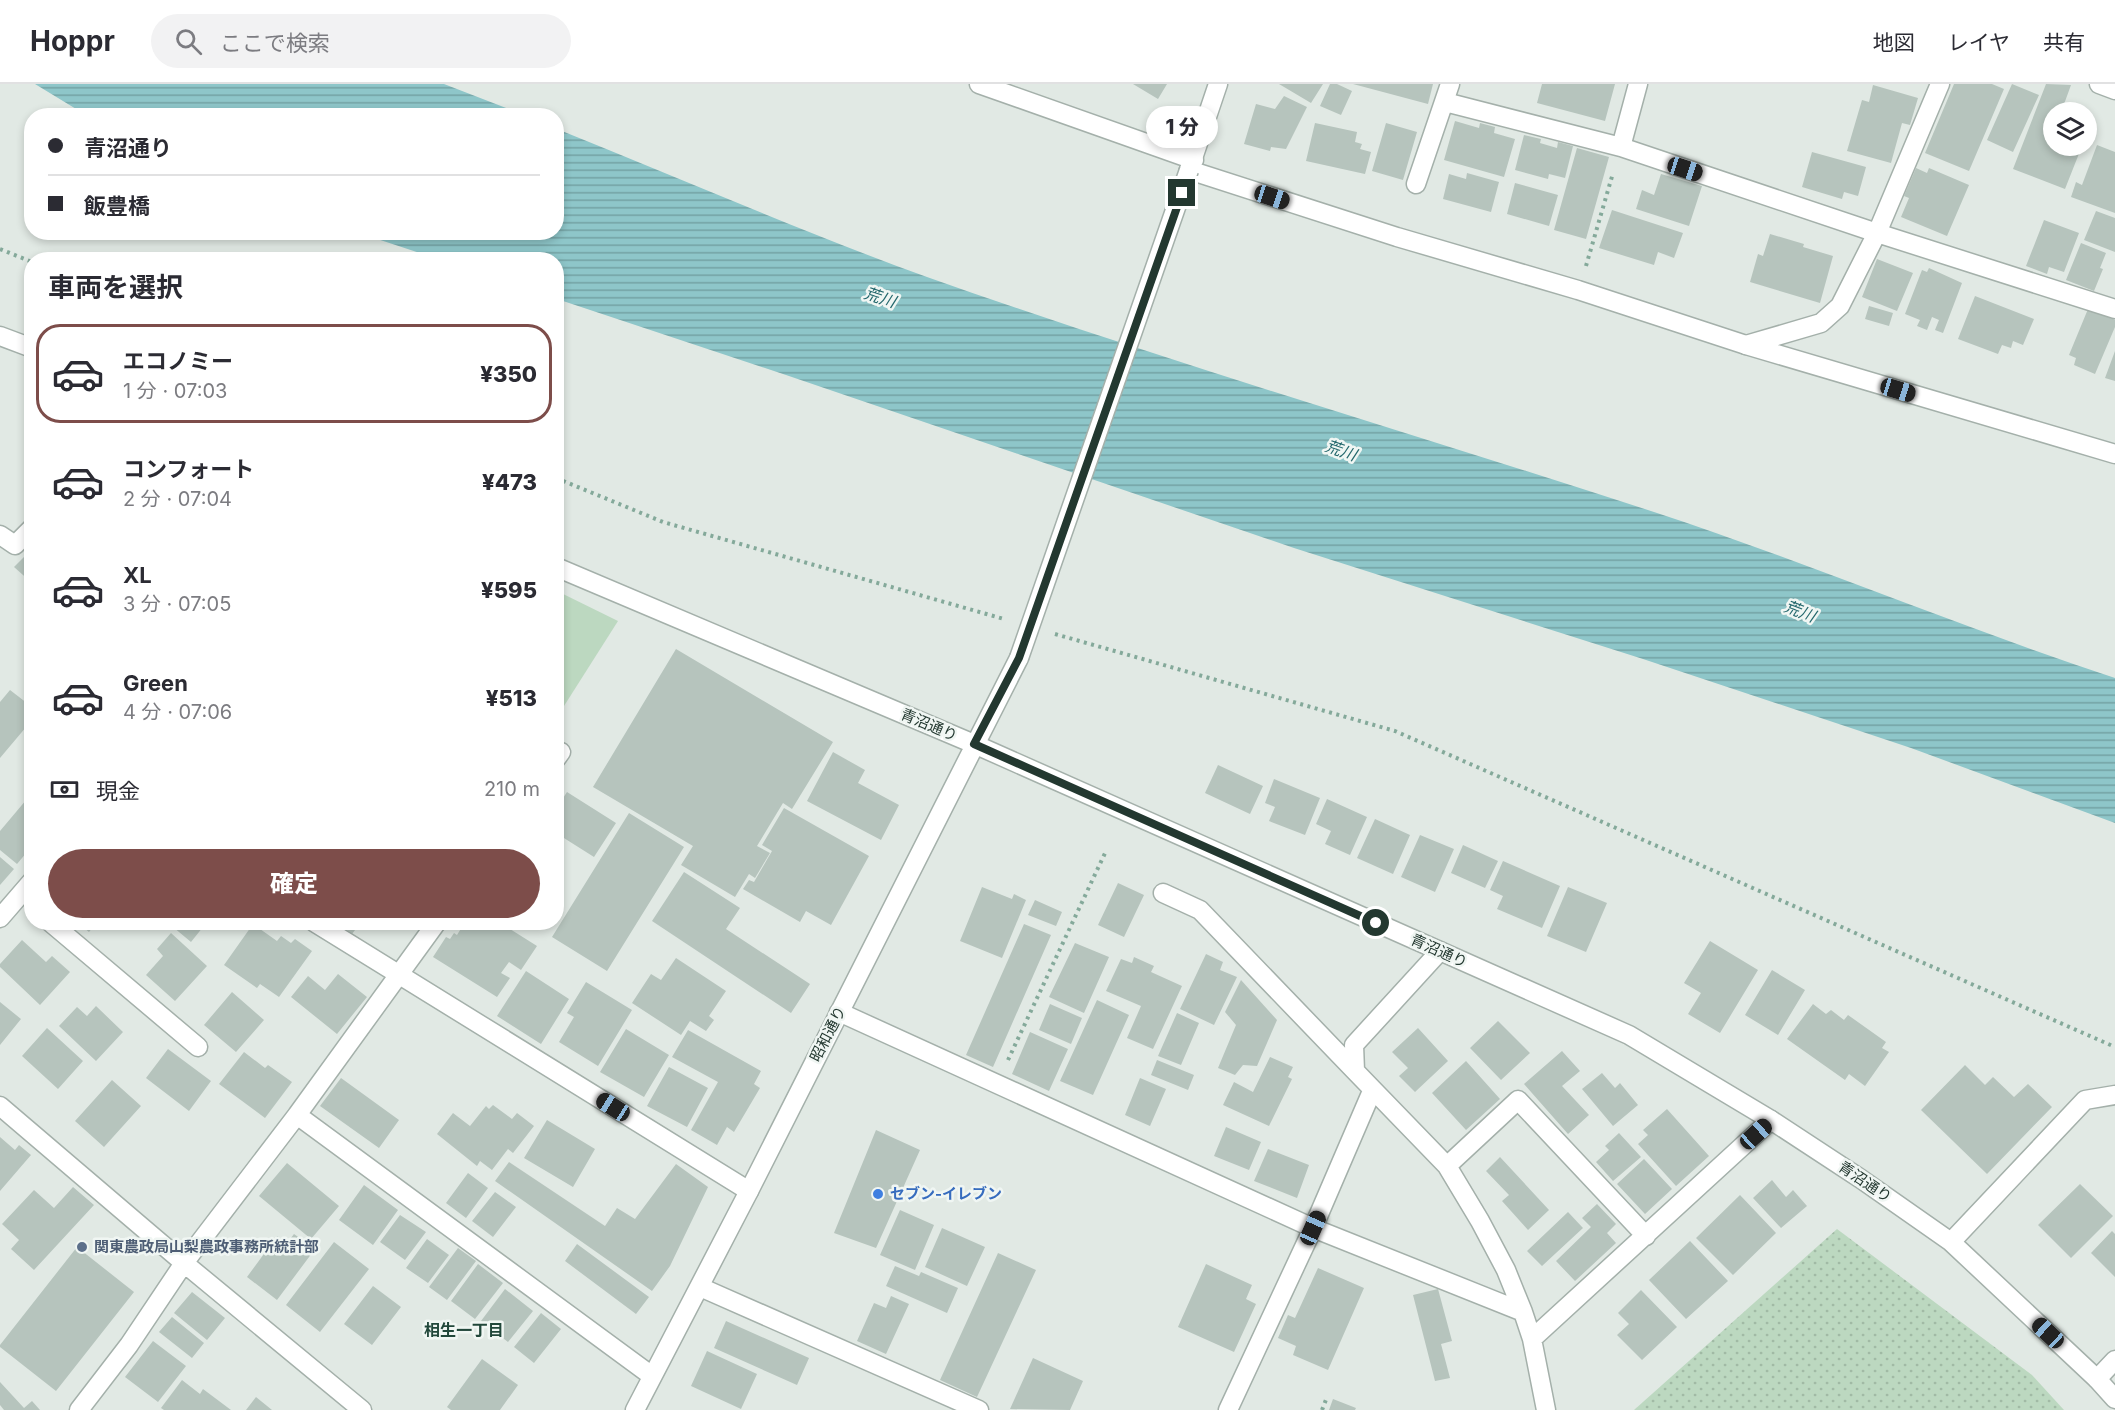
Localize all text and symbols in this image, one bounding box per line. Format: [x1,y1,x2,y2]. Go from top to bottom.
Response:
search box [151,14,571,68]
text: Hoppr [30,24,115,58]
icon: search [172,25,205,58]
text: ここで検索 [220,30,330,56]
text: 地図 [1873,30,1915,55]
text: レイヤ [1948,30,2010,55]
text: 共有 [2043,30,2085,55]
map controls [2043,102,2097,156]
button: layers [2043,102,2097,156]
callout: 1 分 [1146,106,1218,148]
text: 1 分 [1165,115,1199,139]
text: 青沼通り [84,135,172,161]
car [1665,155,1705,183]
route end [1168,179,1195,206]
car [1252,183,1292,211]
text: 飯豊橋 [84,193,150,219]
text: 車両を選択 [48,271,183,304]
water label: 荒川 [862,283,900,312]
icon: car [51,347,105,401]
text: エコノミー [123,348,233,374]
text: ¥350 [480,361,537,387]
car [1878,376,1918,404]
text: 1 分 · 07:03 [123,379,227,403]
water label: 荒川 [1323,435,1361,465]
icon: car [51,455,105,509]
text: コンフォート [123,456,254,482]
text: ¥473 [482,469,537,495]
text: 2 分 · 07:04 [123,487,232,511]
text: XL [123,562,152,588]
icon: car [51,563,105,617]
text: ¥595 [481,577,537,603]
text: 3 分 · 07:05 [123,592,231,616]
water label: 荒川 [1781,596,1820,627]
text: Green [123,670,188,696]
icon: car [51,671,105,725]
text: ¥513 [486,685,537,711]
text: 4 分 · 07:06 [123,700,232,724]
street label: 青沼通り [898,704,961,745]
icon: cash [48,773,81,806]
text: 210 m [484,777,540,801]
text: 現金 [96,778,140,804]
button: 確定 [48,849,540,918]
route start [1362,909,1389,936]
street label: 青沼通り [1408,930,1470,971]
street label: 昭和通り [805,1003,850,1065]
car [593,1090,633,1124]
car [1737,1115,1775,1153]
street label: 青沼通り [1835,1157,1895,1206]
place label: セブン-イレブン [890,1184,1002,1203]
marker: セブン-イレブン [871,1187,885,1201]
car [1297,1208,1329,1248]
place label: 関東農政局山梨農政事務所統計部 [94,1237,319,1256]
marker: 関東農政局山梨農政事務所統計部 [75,1240,89,1254]
car [2029,1314,2067,1352]
district label: 相生一丁目 [424,1320,504,1340]

